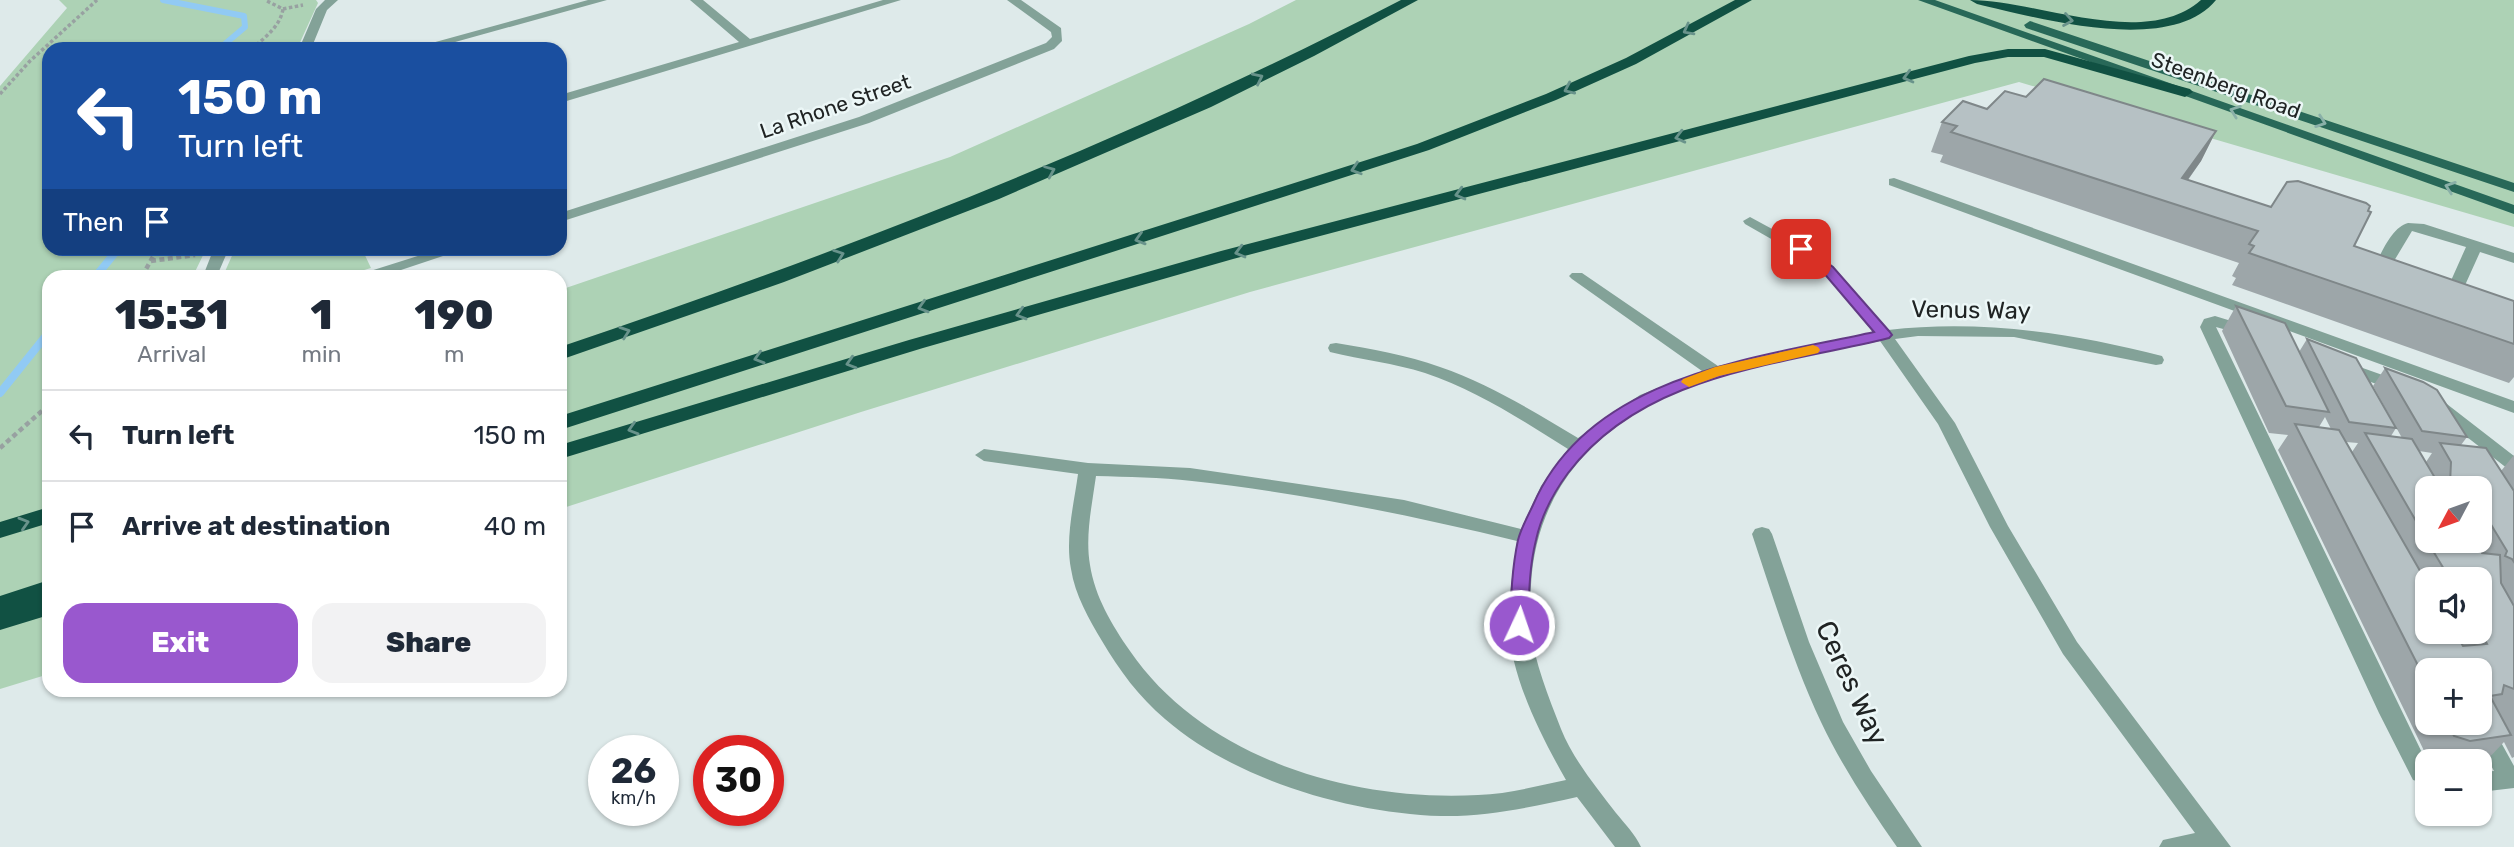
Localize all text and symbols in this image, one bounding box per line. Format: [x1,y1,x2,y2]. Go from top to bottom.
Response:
one-way arrow [2062,12,2073,27]
one-way arrow [1683,22,1695,36]
street label: Steenberg Road [2148,46,2304,124]
text: 150 m [178,68,323,126]
street label: La Rhone Street [756,69,914,143]
one-way arrow [1902,69,1914,83]
icon: left [63,70,154,161]
one-way arrow [1251,72,1263,86]
one-way arrow [1564,81,1576,95]
one-way arrow [2230,105,2242,119]
one-way arrow [2315,114,2327,128]
text: Turn left [178,127,303,165]
one-way arrow [1674,129,1686,143]
one-way arrow [1351,161,1363,176]
one-way arrow [1043,165,1055,179]
one-way arrow [2444,181,2456,195]
one-way arrow [1454,186,1466,200]
icon: arrive [138,203,176,241]
text: Then [63,207,124,238]
pin [1771,219,1831,279]
icon: arrive [1782,230,1820,268]
one-way arrow [1134,231,1146,246]
one-way arrow [1234,244,1246,258]
one-way arrow [832,249,844,263]
text: 15:31 [115,290,229,340]
text: 1 [310,290,333,340]
text: 190 [415,290,494,340]
street label: Venus Way [1911,295,2031,325]
one-way arrow [917,299,929,313]
one-way arrow [1015,306,1027,320]
one-way arrow [618,326,630,340]
text: Arrival [137,340,206,368]
text: min [302,340,342,368]
text: m [444,340,464,368]
one-way arrow [753,350,765,364]
one-way arrow [845,355,857,370]
icon: left [63,417,101,455]
text: Turn left [122,420,234,451]
text: 150 m [473,420,546,451]
one-way arrow [628,421,640,436]
north arrow [2415,476,2492,553]
map controls [2415,476,2492,826]
icon: arrive [63,508,101,546]
text: Arrive at destination [122,511,390,542]
text: 40 m [484,511,546,542]
one-way arrow [18,516,30,531]
button: sound [2415,567,2492,644]
position arrow [1482,588,1556,662]
button: Exit [63,603,298,683]
button: Share [312,603,546,683]
street label: Ceres Way [1809,616,1895,750]
button: + [2415,658,2492,735]
speed limit sign: 30 [693,735,784,826]
button: − [2415,749,2492,826]
text: 26 [611,750,656,792]
text: km/h [611,787,656,809]

